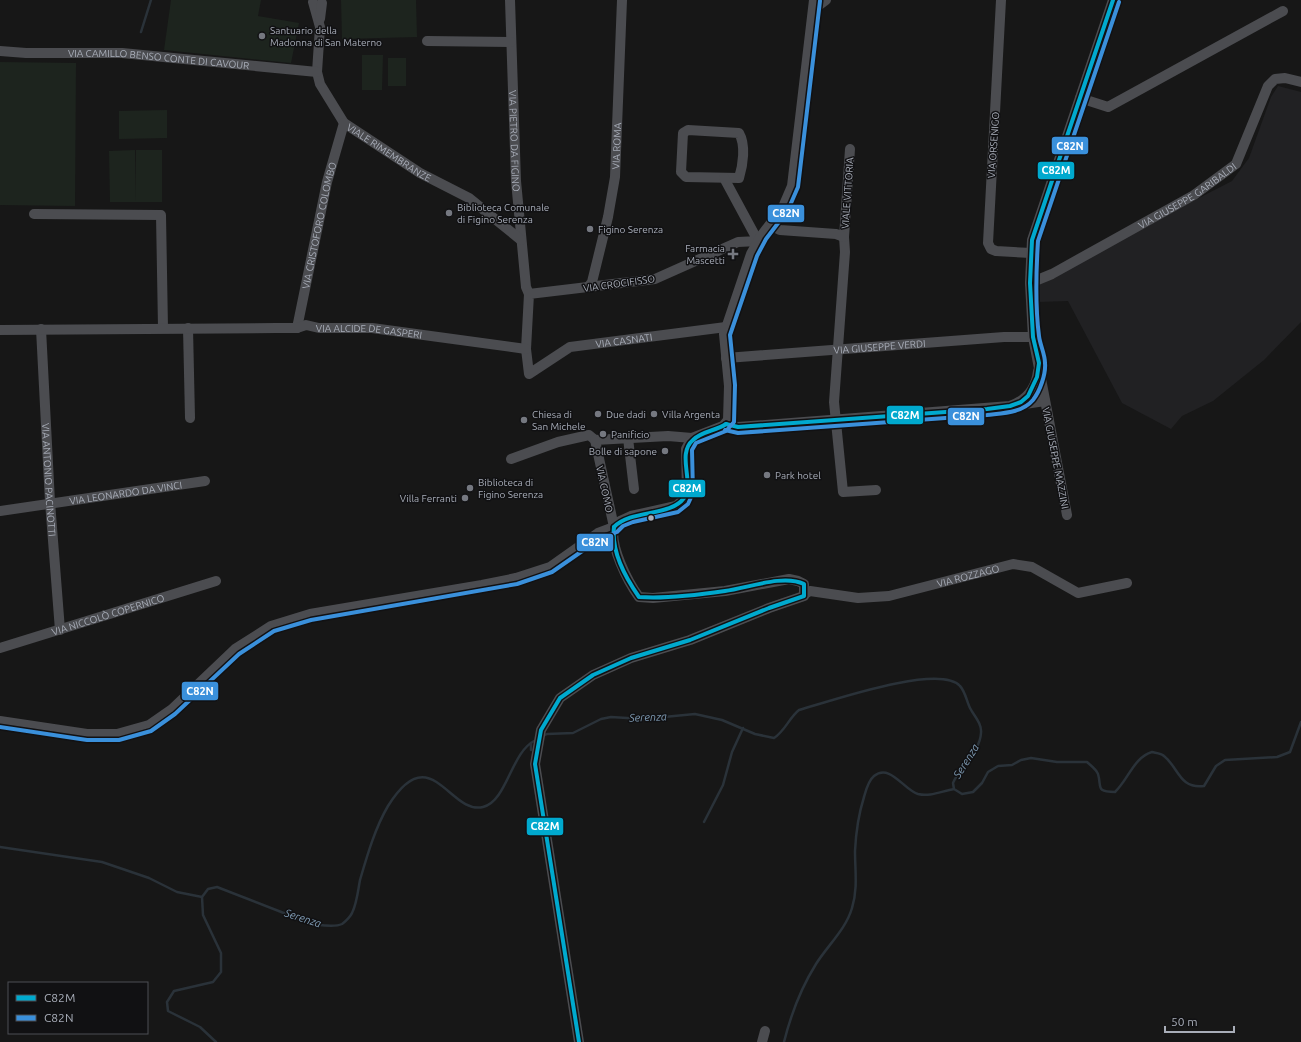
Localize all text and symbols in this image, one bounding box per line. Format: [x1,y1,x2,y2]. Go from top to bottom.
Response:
place label: Santuario della Madonna di San Materno [270,25,382,48]
marker: Santuario della Madonna di San Materno [257,31,267,41]
street label: VIA CAMILLO BENSO CONTE DI CAVOUR [68,48,250,71]
street label: VIA PIETRO DA FIGINO [507,90,522,192]
street label: VIA ORSENIGO [986,111,1001,179]
street label: VIALE RIMEMBRANZE [345,121,433,184]
street label: VIA ROMA [610,122,623,170]
line badge: C82N [1051,136,1089,155]
text: C82N [1056,140,1084,152]
street label: VIALE VITTORIA [840,156,856,229]
street label: VIA CRISTOFORO COLOMBO [300,160,339,290]
line badge: C82M [1037,161,1075,180]
street label: VIA GIUSEPPE GARIBALDI [1136,161,1238,231]
text: C82M [1041,164,1071,176]
place label: Biblioteca Comunale di Figino Serenza [457,202,549,225]
line badge: C82N [767,204,805,223]
text: C82N [772,207,800,219]
marker: Biblioteca Comunale di Figino Serenza [444,208,454,218]
marker: Figino Serenza [585,224,595,234]
place label: Figino Serenza [598,224,663,235]
place label: Farmacia Mascetti [685,243,725,266]
marker: Farmacia Mascetti [728,249,738,259]
street label: VIA CROCIFISSO [582,273,656,294]
street label: VIA ALCIDE DE GASPERI [316,323,423,341]
street label: VIA CASNATI [595,332,653,350]
street label: VIA GIUSEPPE VERDI [833,338,926,356]
line badge: C82M [886,405,924,425]
street label: VIA GIUSEPPE MAZZINI [1040,406,1071,510]
line badge: C82N [947,407,985,426]
place label: Chiesa di San Michele [532,409,586,432]
marker: Due dadi [593,409,603,419]
place label: Due dadi [606,409,646,420]
marker: Villa Argenta [649,409,659,419]
place label: Villa Argenta [662,409,720,420]
text: C82M [890,409,920,421]
text: C82N [952,410,980,422]
marker: Chiesa di San Michele [519,415,529,425]
street label: VIA ANTONIO PACINOTTI [40,423,58,537]
marker: Panificio [598,429,608,439]
place label: Panificio [611,429,649,440]
place label: Bolle di sapone [589,446,657,457]
marker: Bolle di sapone [660,446,670,456]
street label: VIA COMO [594,465,615,514]
marker: Park hotel [762,470,772,480]
place label: Park hotel [775,470,821,481]
place label: Biblioteca di Figino Serenza [478,477,543,500]
street label: VIA LEONARDO DA VINCI [69,479,183,507]
line badge: C82M [668,479,706,498]
text: C82M [672,482,702,494]
marker: Biblioteca di Figino Serenza [465,483,475,493]
place label: Villa Ferranti [400,493,457,504]
marker: Villa Ferranti [460,493,470,503]
unlabelled marker [646,513,656,523]
line badge: C82N [576,533,614,552]
text: C82N [581,536,609,548]
street label: VIA ROZZAGO [936,563,1001,589]
street label: VIA NICCOLÒ COPERNICO [50,592,166,638]
line badge: C82N [181,681,219,701]
text: C82N [186,685,214,697]
water label: Serenza [628,710,667,724]
water label: Serenza [950,742,981,781]
line badge: C82M [526,817,564,836]
text: C82M [530,820,560,832]
water label: Serenza [282,906,323,930]
legend [8,982,148,1034]
text: C82M [44,991,75,1004]
scale bar [1165,1008,1234,1034]
text: C82N [44,1011,73,1024]
text: 50 m [1171,1015,1198,1028]

